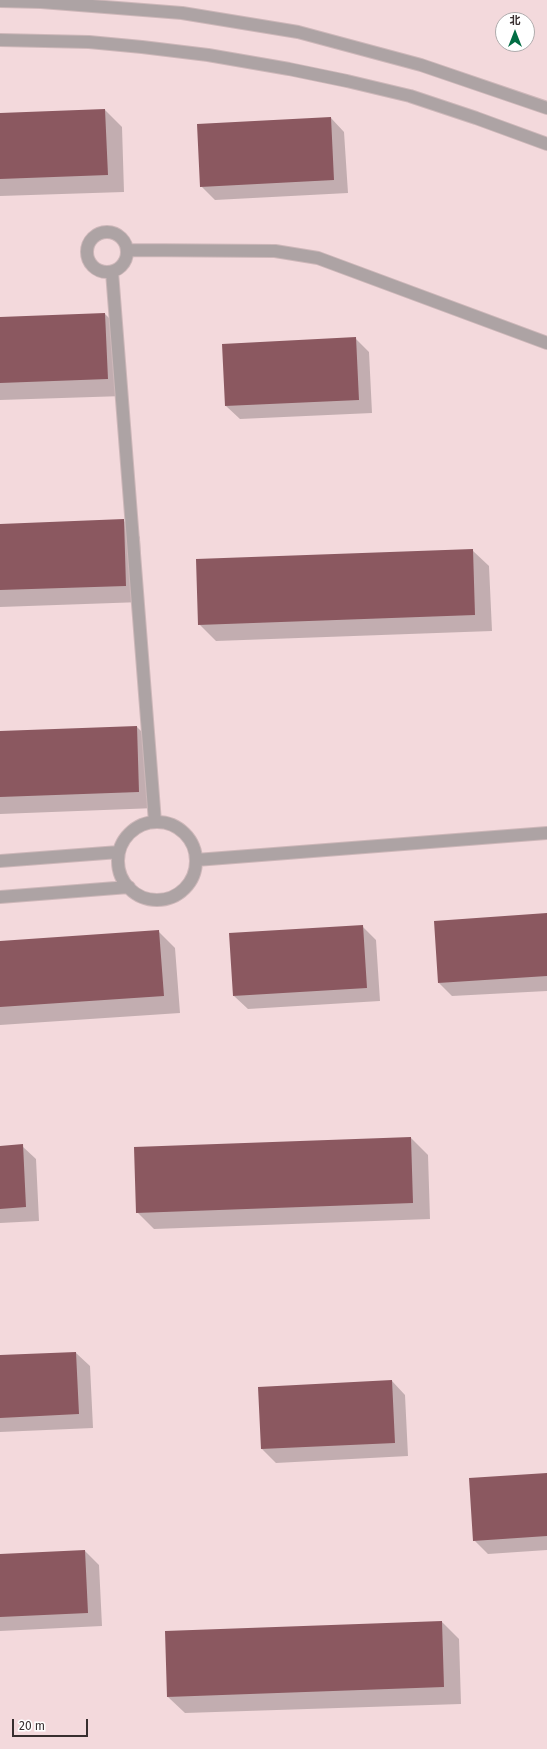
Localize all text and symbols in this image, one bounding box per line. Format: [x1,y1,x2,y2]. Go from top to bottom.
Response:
north arrow [495,12,535,52]
text: 北 [510,14,521,27]
scale bar [14,1711,90,1737]
text: 20 m [19,1719,45,1733]

